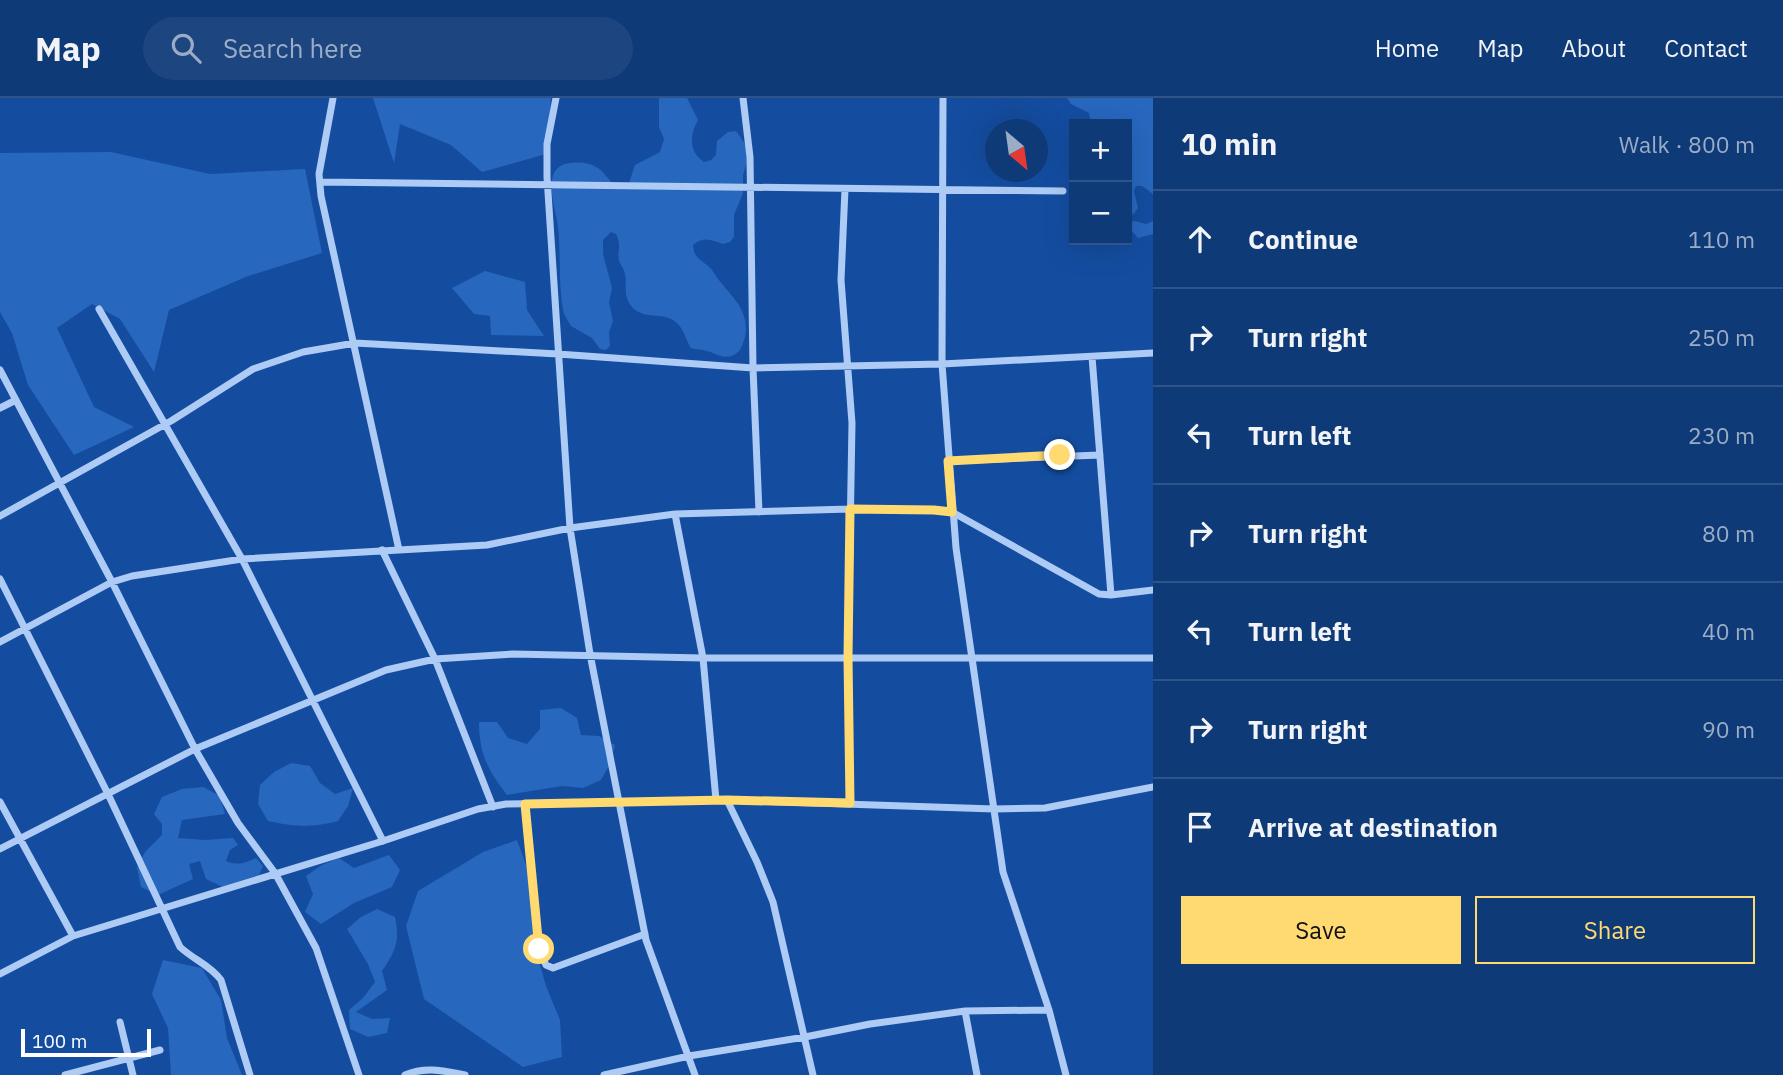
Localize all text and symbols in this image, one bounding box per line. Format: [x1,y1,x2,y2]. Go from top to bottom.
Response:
search box [143,17,633,80]
text: Map [35,27,101,70]
icon: search [167,29,205,67]
text: Search here [223,31,362,65]
text: Home [1375,32,1439,64]
text: Map [1477,32,1523,64]
text: About [1561,32,1626,64]
text: Contact [1664,32,1748,64]
north arrow [985,119,1048,182]
map controls [1069,119,1132,245]
button: + [1069,119,1132,182]
text: 10 min [1181,124,1277,163]
text: Walk · 800 m [1619,129,1755,159]
button: − [1069,182,1132,245]
icon: ahead [1181,220,1219,258]
text: Continue [1248,222,1358,256]
text: 110 m [1688,224,1755,254]
icon: right [1181,318,1219,356]
text: Turn right [1248,320,1367,354]
text: 250 m [1688,322,1755,352]
icon: left [1181,416,1219,454]
text: Turn left [1248,418,1351,452]
text: 230 m [1688,420,1755,450]
route end [1044,439,1075,470]
icon: right [1181,514,1219,552]
text: Turn right [1248,516,1367,550]
text: 80 m [1702,518,1755,548]
icon: left [1181,612,1219,650]
text: Turn left [1248,614,1351,648]
text: 40 m [1702,616,1755,646]
icon: right [1181,710,1219,748]
text: Turn right [1248,712,1367,746]
text: 90 m [1702,714,1755,744]
icon: arrive [1181,808,1219,846]
text: Arrive at destination [1248,810,1498,844]
button: Save [1181,896,1461,964]
button: Share [1475,896,1755,964]
route start [523,933,554,964]
scale bar [21,1026,150,1058]
text: 100 m [32,1029,87,1053]

